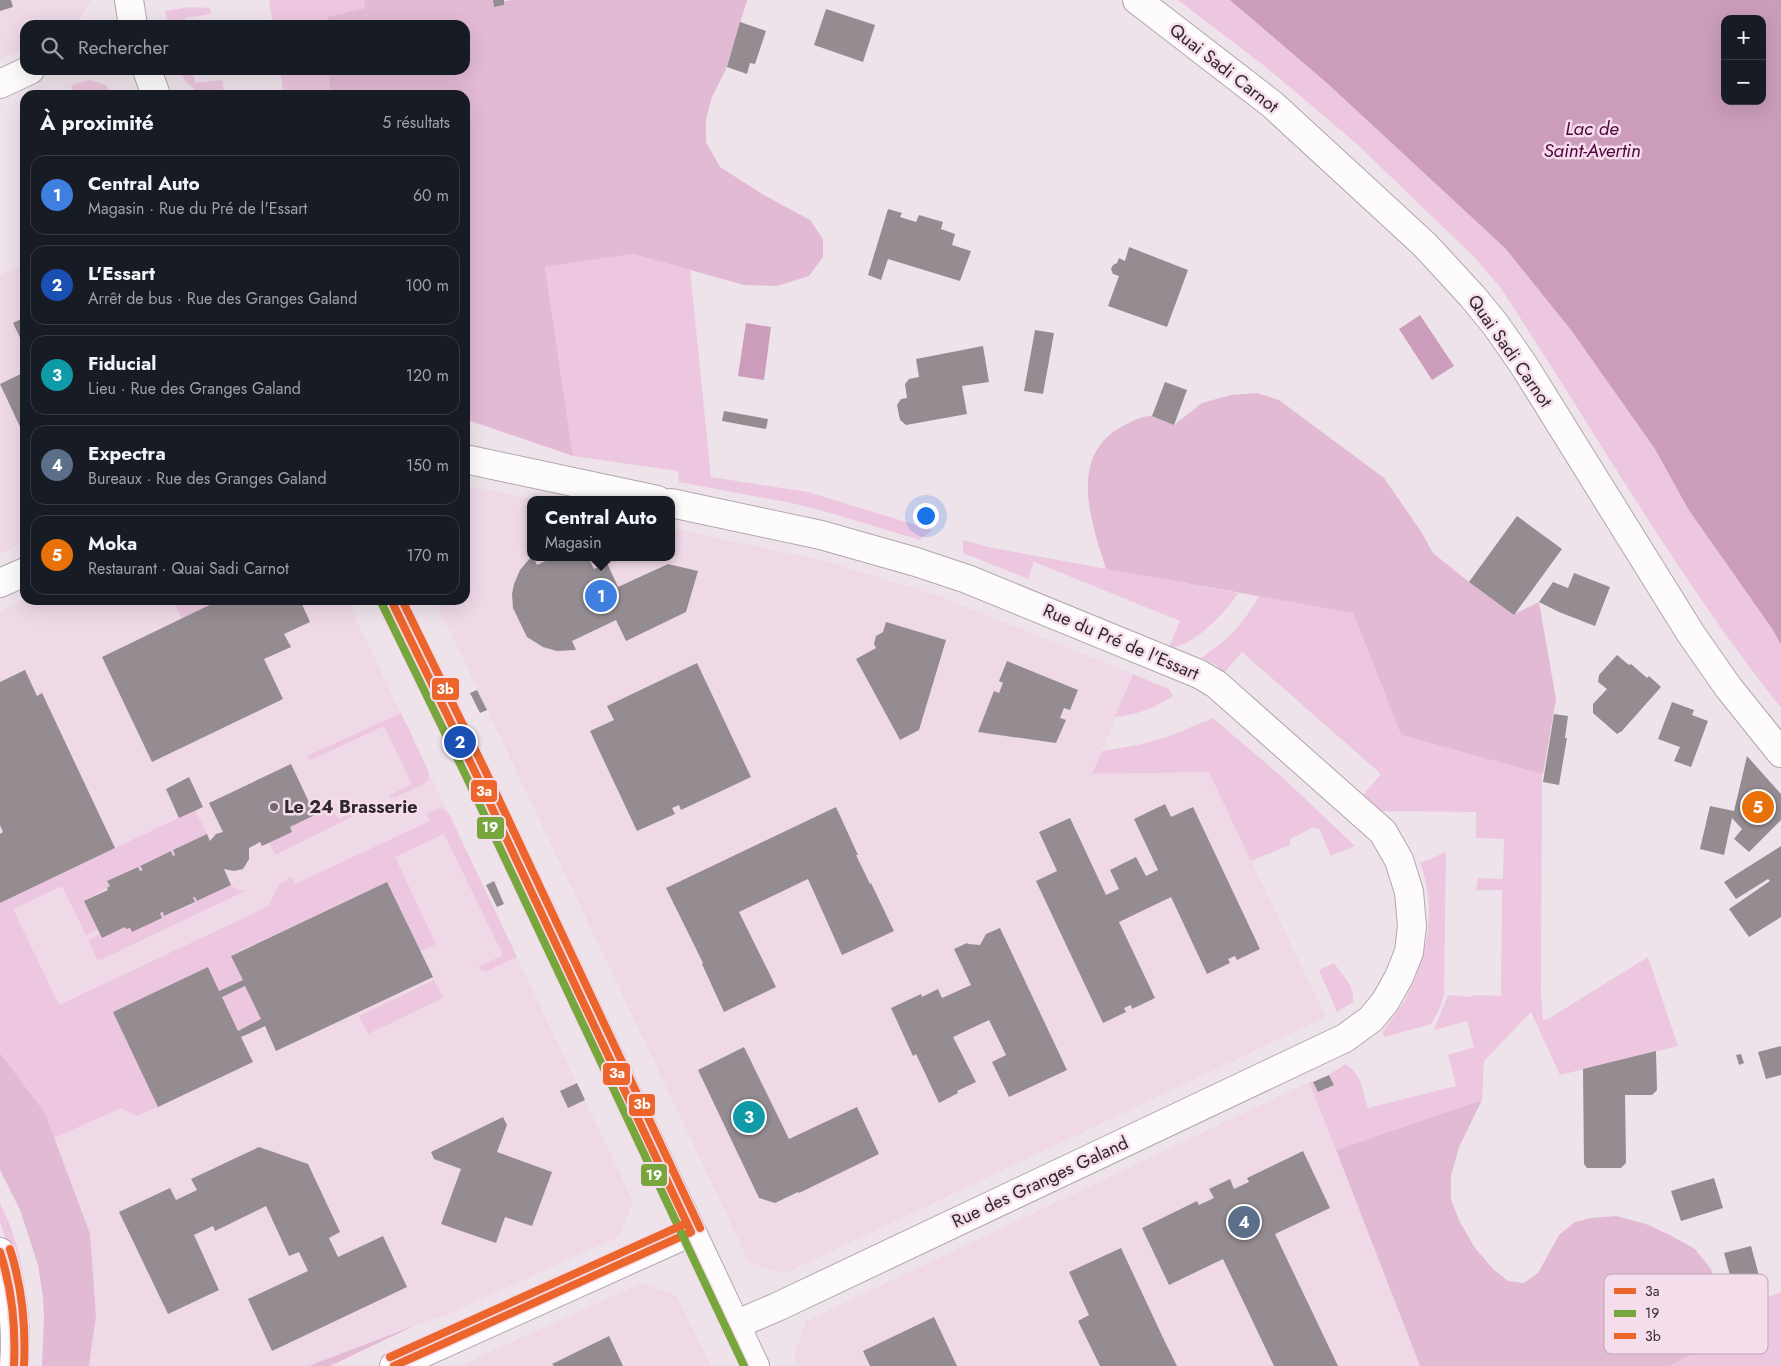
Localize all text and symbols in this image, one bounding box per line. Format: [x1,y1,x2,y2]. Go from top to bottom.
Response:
map controls [1721,15,1766,105]
button: + [1721,15,1766,60]
street label: Quai Sadi Carnot [1164,17,1285,119]
search box [20,20,470,75]
icon: search [38,34,66,62]
text: Rechercher [78,34,169,61]
button: − [1721,60,1766,105]
text: À proximité [40,108,154,138]
text: 5 résultats [382,111,450,134]
water label: Lac de Saint-Avertin [1543,115,1641,164]
text: Central Auto [88,170,200,197]
text: 1 [53,184,61,207]
text: 60 m [413,184,449,207]
text: Magasin · Rue du Pré de l'Essart [88,197,307,220]
text: L'Essart [88,260,155,287]
text: 2 [52,274,62,297]
text: 100 m [405,274,449,297]
text: Arrêt de bus · Rue des Granges Galand [88,287,357,310]
street label: Quai Sadi Carnot [1461,289,1559,413]
text: Fiducial [88,350,156,377]
text: 3 [52,364,62,387]
text: 120 m [406,364,449,387]
text: Lieu · Rue des Granges Galand [88,377,301,400]
text: Expectra [88,440,166,467]
text: 4 [51,454,63,477]
text: 150 m [406,454,449,477]
text: Bureaux · Rue des Granges Galand [88,467,327,490]
popup [527,496,675,561]
your location [913,503,939,529]
text: Central Auto [545,504,657,531]
text: Moka [88,530,137,557]
text: Magasin [545,531,602,554]
text: 5 [52,544,62,567]
text: 170 m [407,544,449,567]
text: Restaurant · Quai Sadi Carnot [88,557,289,580]
pin: 1 [585,577,617,615]
street label: Rue du Pré de l'Essart [1039,597,1204,687]
line badge: 3b [431,677,460,701]
text: 3b [436,679,454,699]
pin: 2 [444,723,476,761]
line badge: 3a [470,779,498,803]
text: 3a [476,781,492,801]
pin: 5 [1742,788,1774,826]
place label: Le 24 Brasserie [284,794,417,820]
marker: Le 24 Brasserie [268,801,280,813]
line badge: 19 [476,816,505,840]
text: 19 [482,817,498,837]
line badge: 3a [602,1062,631,1086]
text: 3a [609,1063,625,1083]
line badge: 3b [628,1093,656,1117]
text: 3b [633,1094,651,1114]
pin: 3 [733,1098,765,1136]
street label: Rue des Granges Galand [948,1130,1132,1234]
line badge: 19 [640,1163,668,1187]
text: 19 [646,1165,662,1185]
pin: 4 [1228,1203,1260,1241]
legend [1604,1274,1768,1354]
text: 3a [1645,1281,1659,1301]
text: 19 [1645,1303,1659,1323]
text: 3b [1645,1326,1661,1346]

